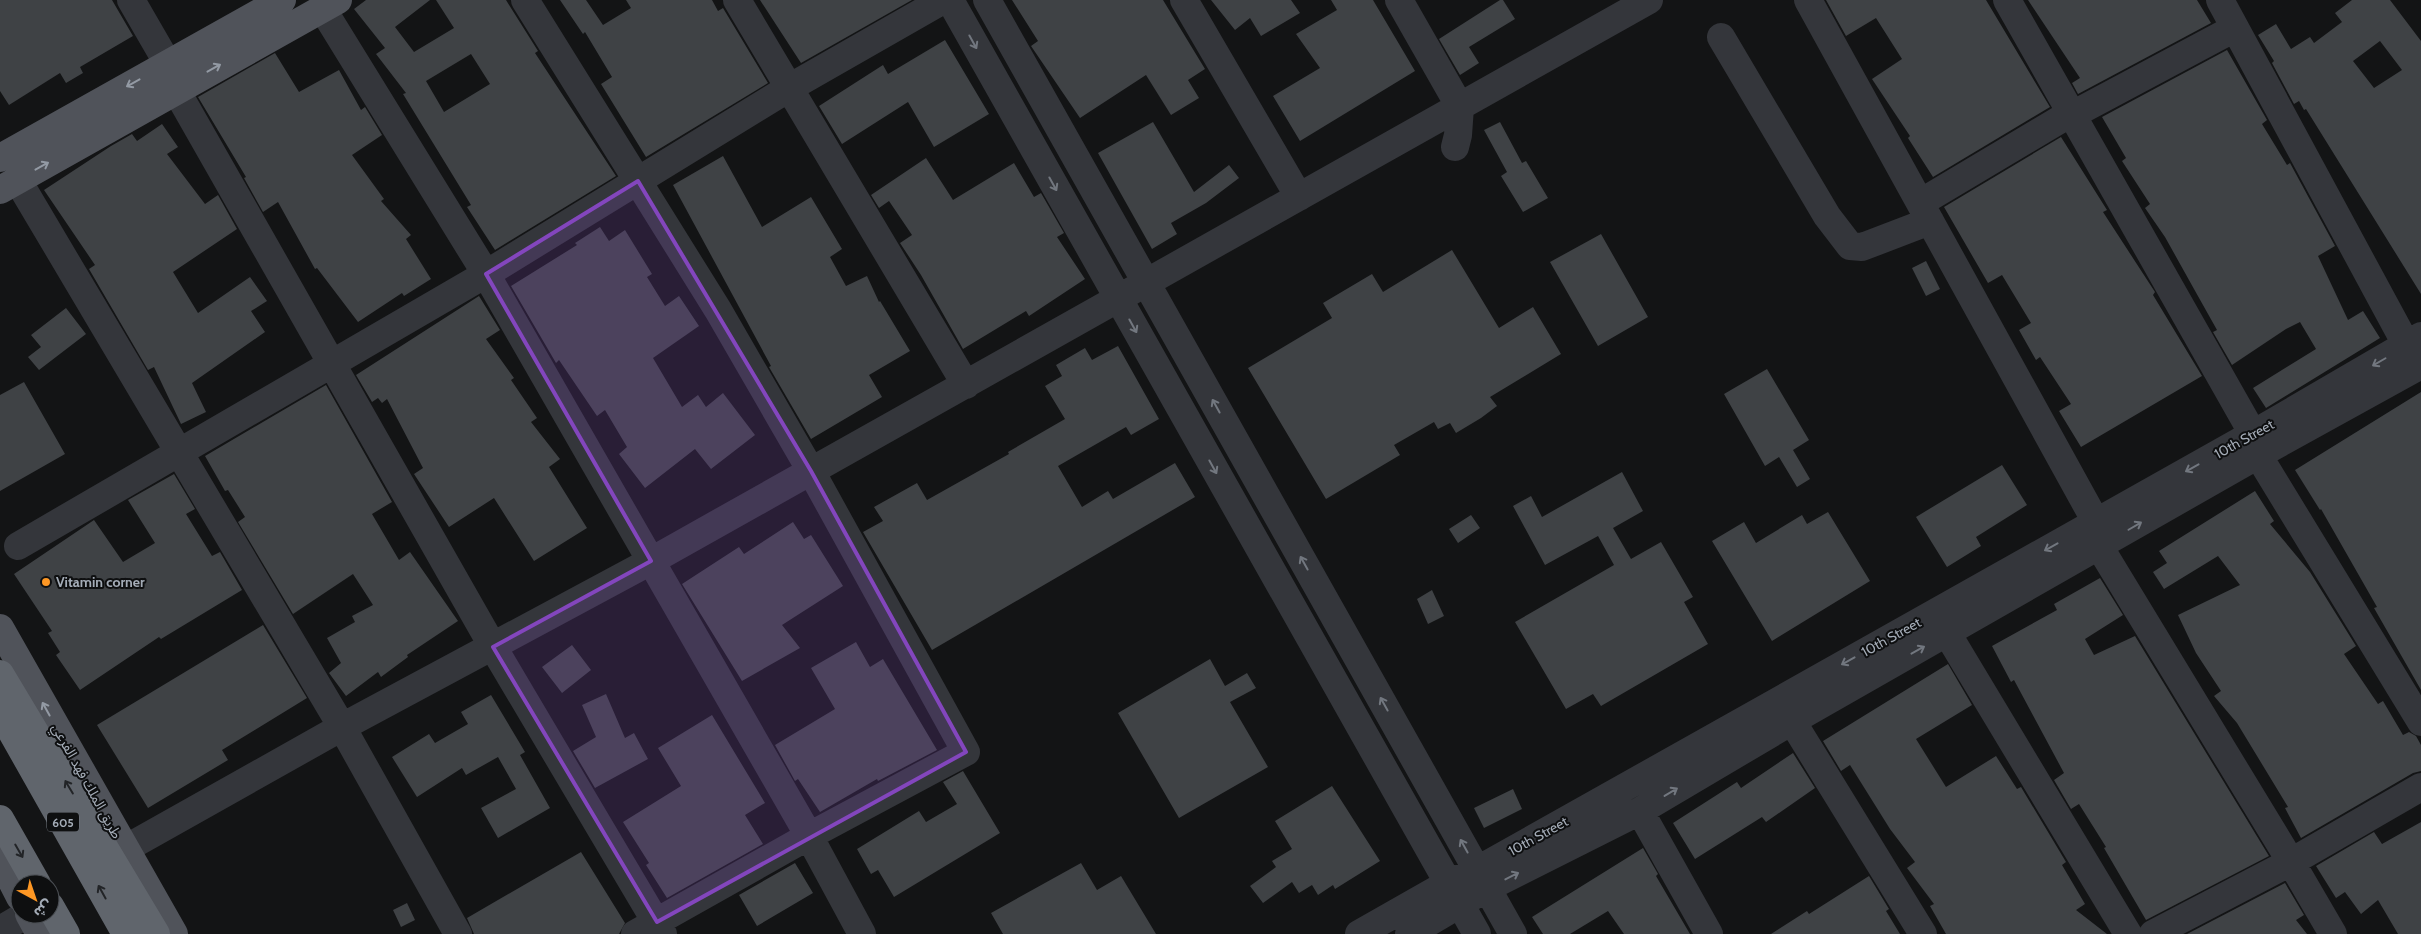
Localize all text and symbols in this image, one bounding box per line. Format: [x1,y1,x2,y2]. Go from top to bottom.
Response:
one-way arrow [969,35,979,49]
one-way arrow [206,63,220,73]
one-way arrow [126,79,140,89]
one-way arrow [34,160,49,170]
one-way arrow [1049,176,1058,191]
one-way arrow [1128,318,1138,333]
one-way arrow [2373,357,2387,367]
one-way arrow [1210,399,1220,414]
street label: 10th Street [2211,415,2277,463]
one-way arrow [1208,460,1218,474]
one-way arrow [2186,463,2200,473]
one-way arrow [2128,520,2142,530]
one-way arrow [2044,543,2058,553]
one-way arrow [1299,555,1309,570]
place label: Vitamin corner [56,573,145,591]
marker: Vitamin corner [40,576,52,588]
street label: 10th Street [1858,613,1924,661]
one-way arrow [1911,644,1925,654]
one-way arrow [1841,657,1856,667]
one-way arrow [1379,697,1389,712]
one-way arrow [41,702,50,717]
street label: طريق الملك فهد الفرعي [46,720,126,843]
one-way arrow [63,781,73,795]
one-way arrow [1664,787,1679,797]
road number: 605 [47,812,79,832]
street label: 10th Street [1505,812,1571,860]
one-way arrow [1458,839,1468,853]
one-way arrow [14,844,24,858]
one-way arrow [1504,871,1519,880]
north arrow [10,874,60,924]
one-way arrow [96,885,106,899]
text: ش [30,896,56,922]

